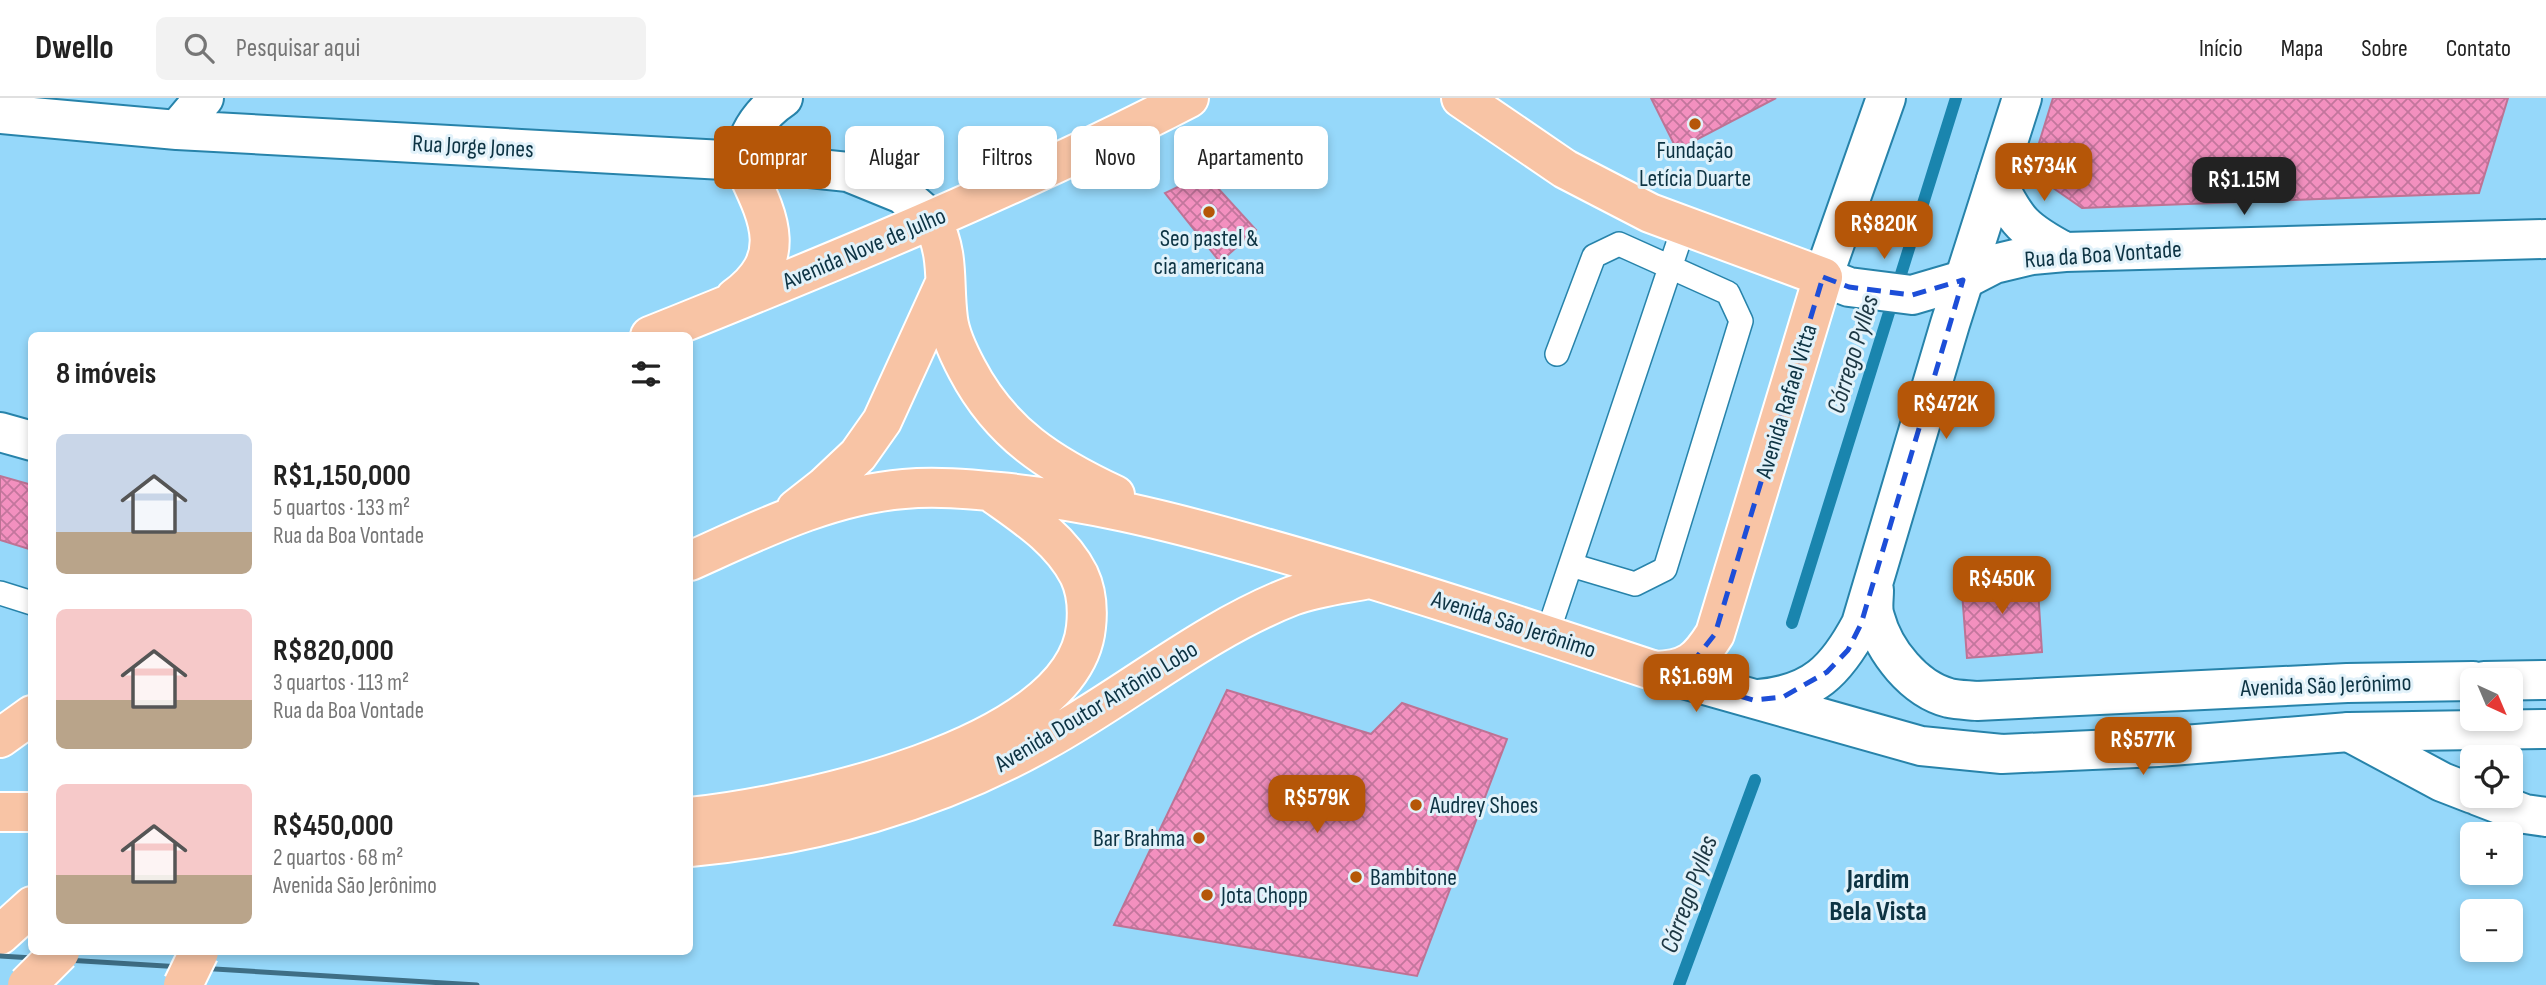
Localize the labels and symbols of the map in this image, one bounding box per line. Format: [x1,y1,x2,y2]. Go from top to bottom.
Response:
marker: Fundação Letícia Duarte [1687,116,1703,132]
street label: Rua Jorge Jones [411,129,534,164]
place label: Fundação Letícia Duarte [1639,136,1751,193]
pin: R$734K [1987,144,2101,203]
pin: R$1.15M [2179,158,2309,217]
street label: Avenida Nove de Julho [777,201,950,296]
pin: R$820K [1827,202,1941,261]
marker: Seo pastel & cia americana [1201,204,1217,220]
place label: Seo pastel & cia americana [1154,224,1264,281]
street label: Rua da Boa Vontade [2023,235,2183,274]
water label: Córrego Pylles [1821,292,1886,417]
street label: Avenida Rafael Vitta [1749,321,1824,483]
pin: R$472K [1889,382,2003,441]
pin: R$450K [1945,556,2059,616]
street label: Avenida São Jerônimo [1427,584,1600,665]
street label: Avenida Doutor Antônio Lobo [989,634,1203,779]
pin: R$1.69M [1631,654,1761,714]
street label: Avenida São Jerônimo [2239,668,2412,703]
north arrow [2460,668,2524,732]
pin: R$577K [2086,718,2200,777]
pin: R$579K [1260,776,1374,835]
place label: Audrey Shoes [1429,791,1538,820]
marker: Audrey Shoes [1408,797,1424,813]
place label: Bar Brahma [1093,824,1185,853]
marker: Bar Brahma [1191,830,1207,846]
water label: Córrego Pylles [1654,832,1725,957]
place label: Bambitone [1370,863,1457,892]
district label: Jardim Bela Vista [1829,863,1927,928]
marker: Bambitone [1348,869,1364,885]
place label: Jota Chopp [1220,881,1308,910]
marker: Jota Chopp [1199,887,1215,903]

